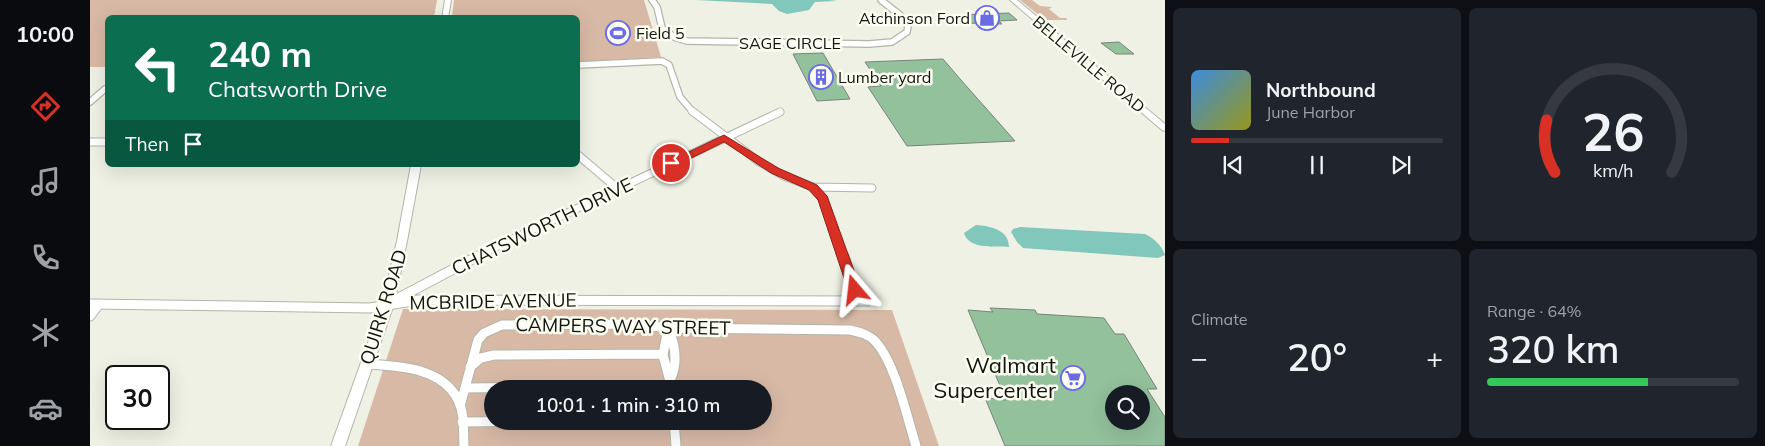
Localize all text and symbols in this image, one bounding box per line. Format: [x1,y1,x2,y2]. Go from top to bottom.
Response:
shop icon: Atchinson Ford [974,5,1000,31]
place label: Atchinson Ford [859,8,970,28]
street label: BELLEVILLE ROAD [1029,11,1149,117]
text: 10:00 [16,20,74,48]
sports icon: Field 5 [605,20,631,46]
place label: Field 5 [636,23,685,43]
text: 240 m [208,32,312,76]
street label: SAGE CIRCLE [739,33,841,53]
icon: left [125,35,190,100]
building icon: Lumber yard [808,64,834,90]
place label: Lumber yard [838,67,931,87]
text: Chatsworth Drive [208,75,387,103]
text: Northbound [1266,78,1376,102]
icon: directions [28,89,63,124]
text: 26 [1582,99,1644,164]
text: June Harbor [1266,102,1355,122]
icon: arrive [179,130,207,158]
text: Then [125,132,169,156]
pin [650,142,692,184]
icon: arrive [657,149,685,177]
icon: previous [1219,151,1247,179]
icon: pause [1303,151,1331,179]
icon: next [1387,151,1415,179]
text: km/h [1593,159,1633,181]
icon: music [28,164,63,199]
street label: CHATSWORTH DRIVE [447,172,637,280]
icon: phone [28,240,63,275]
street label: QUIRK ROAD [354,246,412,368]
position arrow [828,263,880,315]
street label: MCBRIDE AVENUE [409,288,577,314]
text: Range · 64% [1487,301,1582,321]
text: Climate [1191,309,1247,329]
street label: CAMPERS WAY STREET [515,312,731,340]
icon: climate [28,315,63,350]
text: 320 km [1487,325,1620,373]
text: 20° [1287,333,1347,381]
text: − [1191,340,1208,375]
text: + [1426,340,1443,375]
place label: Walmart Supercenter [934,351,1056,404]
speed limit sign: 30 [105,365,170,430]
supermarket icon: Walmart Supercenter [1060,365,1086,391]
map controls [1105,385,1150,430]
button: search [1105,385,1150,430]
icon: car [28,391,63,426]
text: 10:01 · 1 min · 310 m [535,393,721,417]

